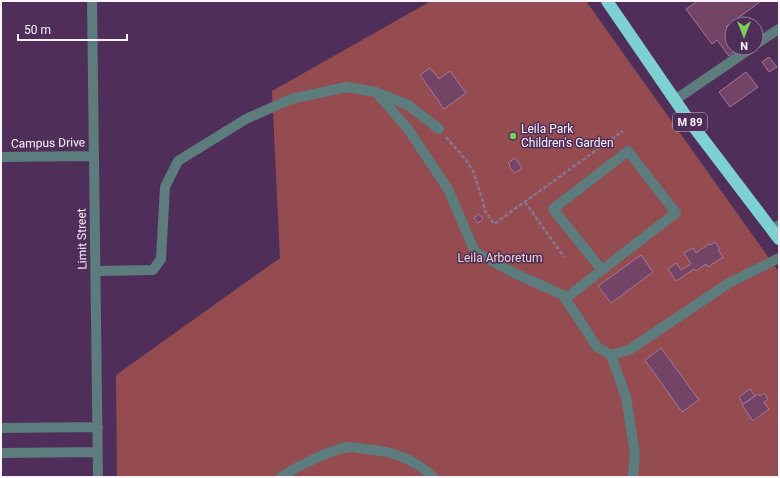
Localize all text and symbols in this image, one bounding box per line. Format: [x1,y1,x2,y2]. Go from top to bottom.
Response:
scale bar [18,16,127,42]
north arrow [724,16,764,56]
text: 50 m [24,23,51,37]
text: N [740,39,748,52]
road number: M 89 [673,113,707,131]
place label: Leila Park Children's Garden [521,122,614,150]
marker: Leila Park Children's Garden [508,131,518,141]
street label: Campus Drive [11,135,85,151]
street label: Limit Street [74,208,90,270]
park label: Leila Arboretum [457,251,543,265]

